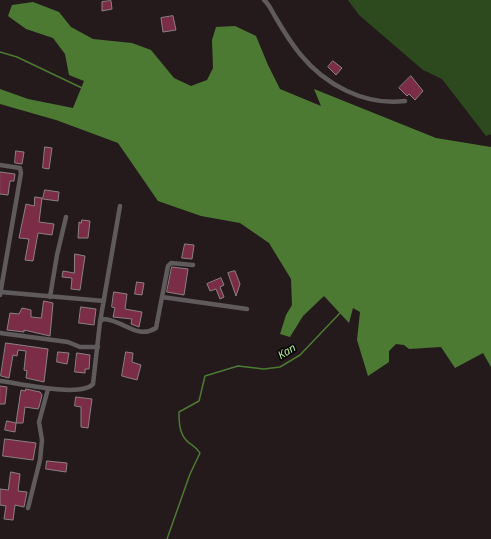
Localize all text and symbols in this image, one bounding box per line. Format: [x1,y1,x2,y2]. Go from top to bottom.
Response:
water label: Kan [276,341,298,363]

